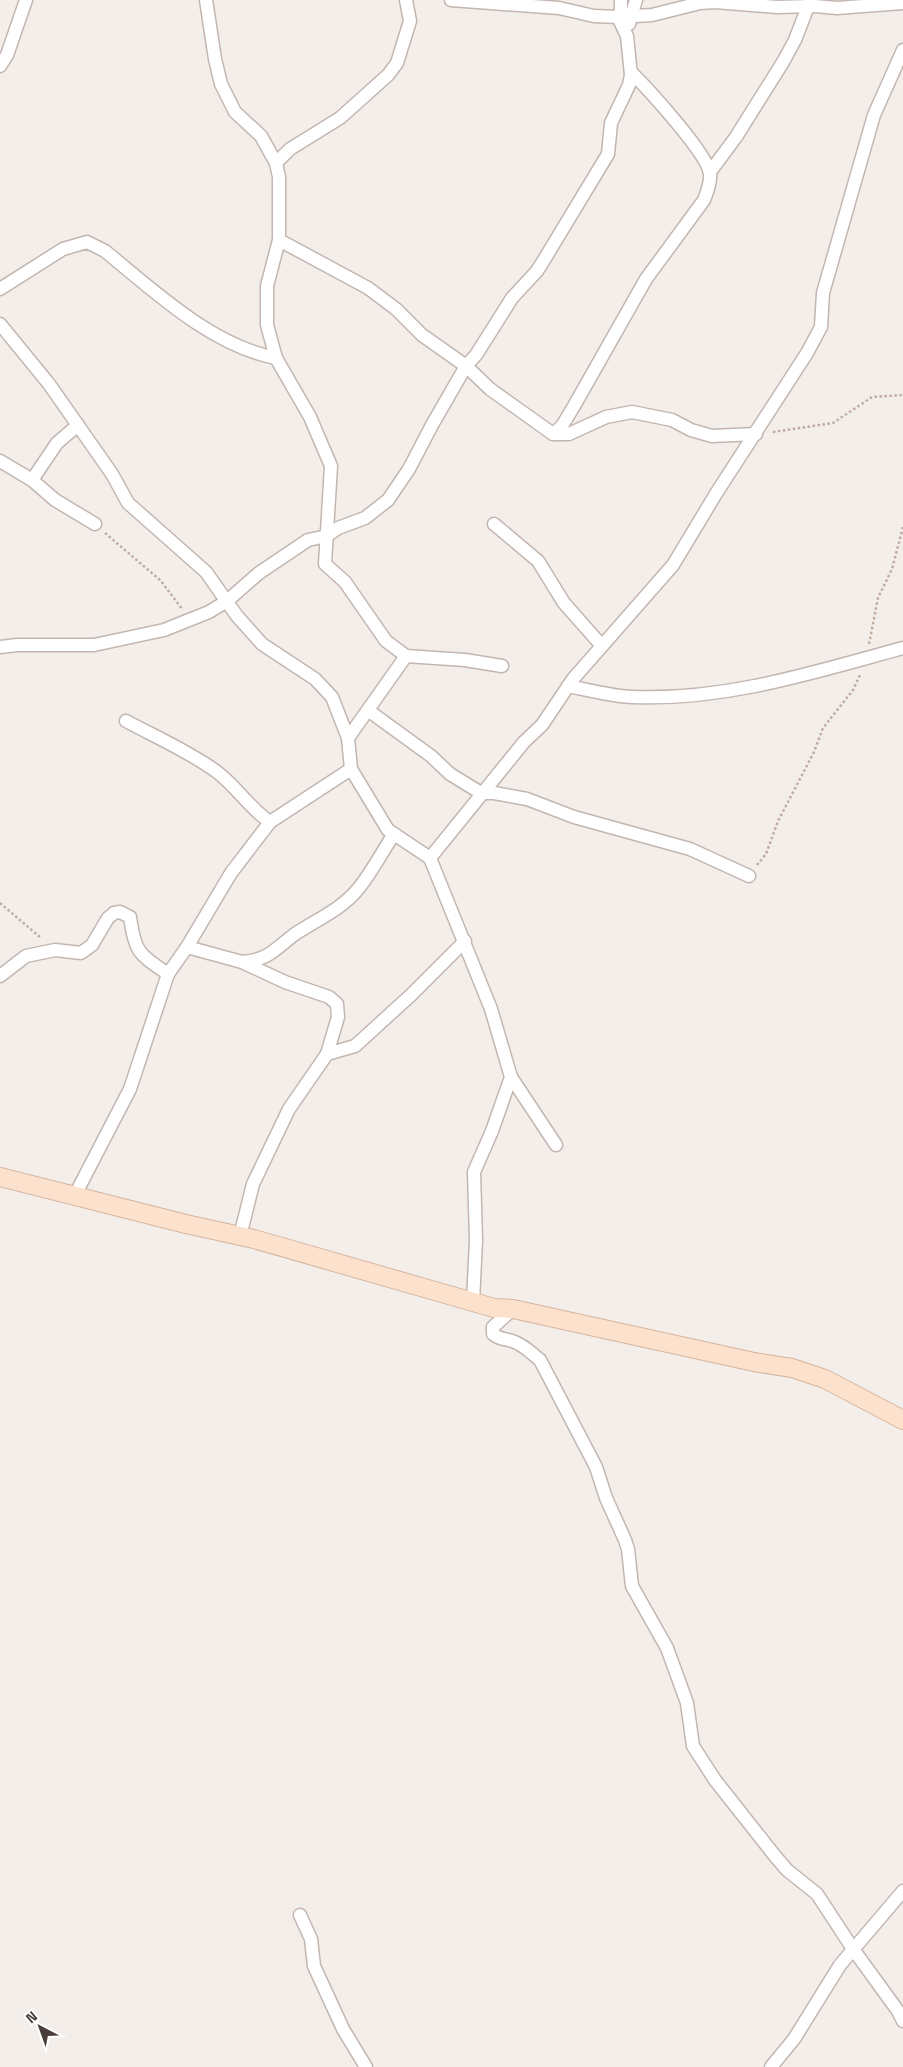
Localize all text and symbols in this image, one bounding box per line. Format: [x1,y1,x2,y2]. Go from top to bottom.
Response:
north arrow [15,2002,65,2052]
text: N [22,2007,41,2027]

